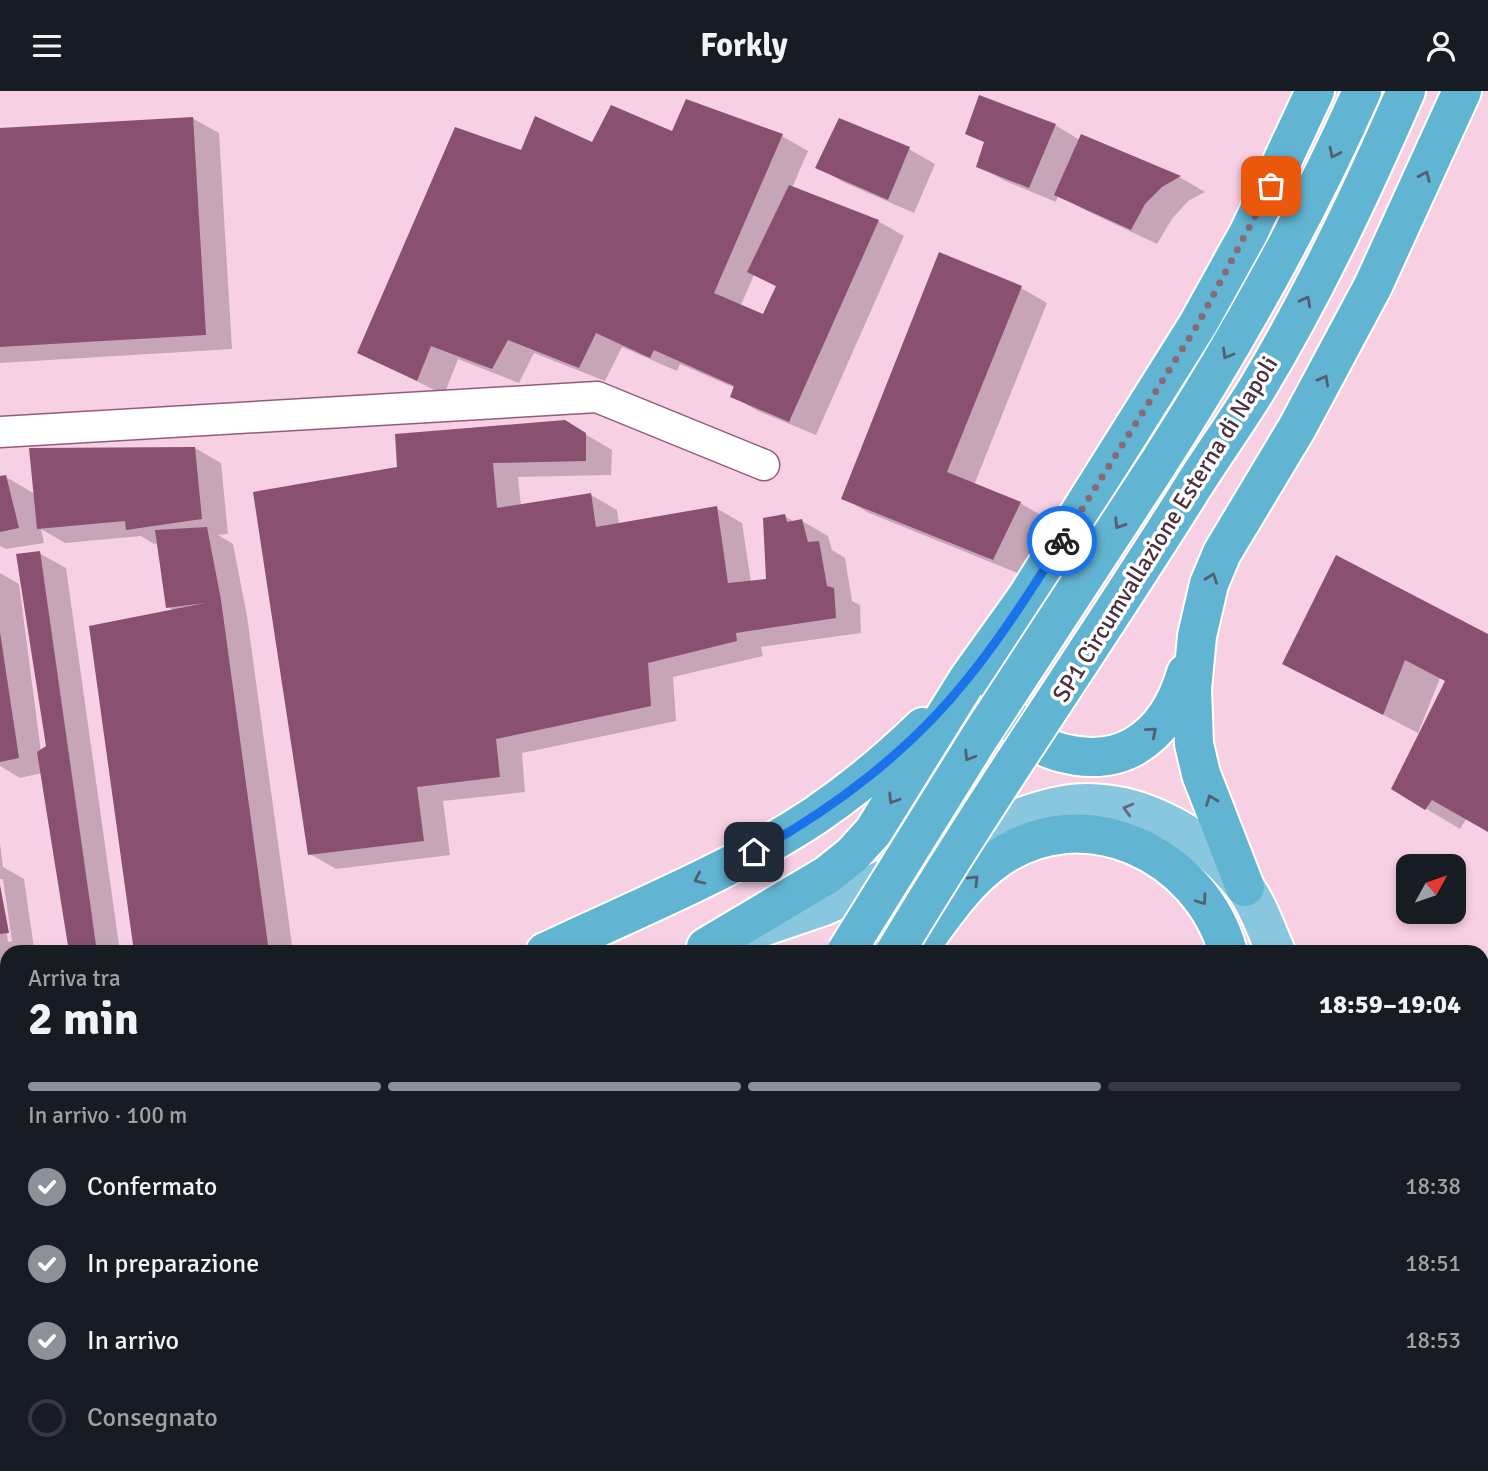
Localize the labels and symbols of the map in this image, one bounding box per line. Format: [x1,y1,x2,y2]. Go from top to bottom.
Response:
one-way arrow [1328,146,1342,158]
pin [1241,156,1301,216]
one-way arrow [1417,171,1431,183]
one-way arrow [1297,296,1311,308]
one-way arrow [1223,346,1236,359]
street label: SP1 Circumvallazione Esterna di Napoli [1046,351,1284,707]
one-way arrow [1316,375,1329,387]
courier [1027,506,1097,576]
one-way arrow [1115,516,1128,529]
one-way arrow [1204,572,1218,584]
one-way arrow [1144,728,1157,740]
one-way arrow [964,748,977,761]
one-way arrow [888,792,901,805]
one-way arrow [1206,795,1220,807]
one-way arrow [1122,803,1134,818]
pin [724,822,784,882]
north arrow [1396,854,1466,924]
one-way arrow [694,871,706,885]
one-way arrow [965,875,978,888]
one-way arrow [1194,892,1206,905]

